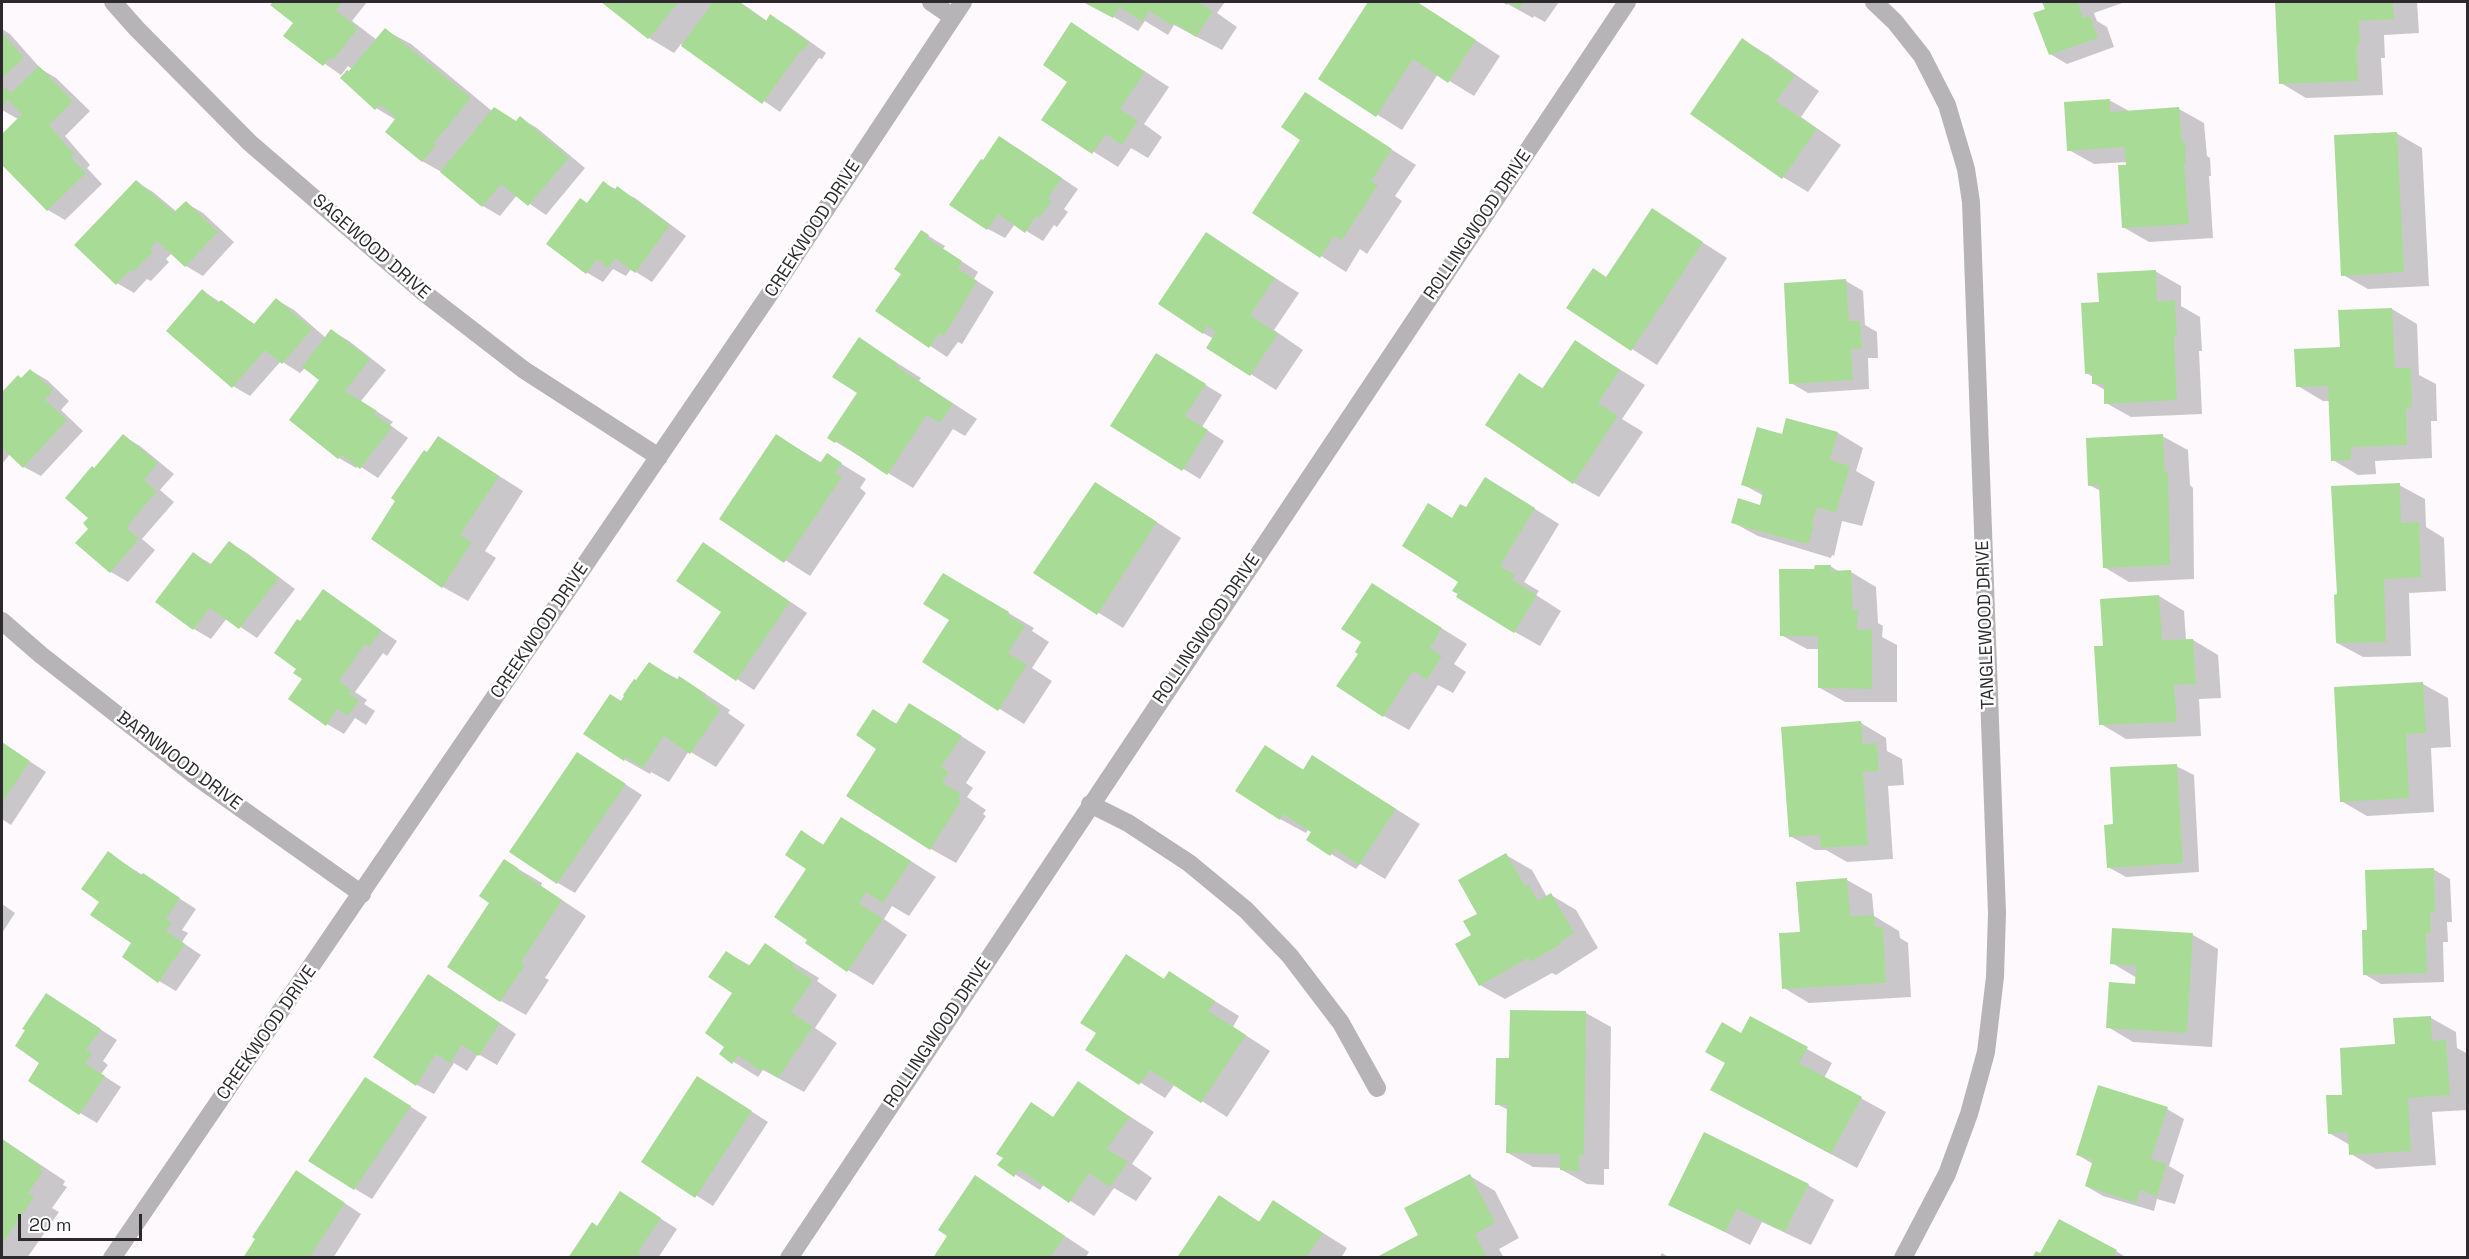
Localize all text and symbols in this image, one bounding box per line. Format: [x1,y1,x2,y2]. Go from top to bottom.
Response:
street label: ROLLINGWOOD DRIVE [1420,146,1536,304]
street label: CREEKWOOD DRIVE [761,156,865,302]
street label: SAGEWOOD DRIVE [308,190,434,304]
street label: TANGLEWOOD DRIVE [1972,540,2000,710]
street label: ROLLINGWOOD DRIVE [1149,550,1265,708]
street label: CREEKWOOD DRIVE [487,559,593,703]
street label: BARNWOOD DRIVE [112,707,246,815]
street label: ROLLINGWOOD DRIVE [880,954,996,1112]
street label: CREEKWOOD DRIVE [213,962,321,1104]
scale bar [21,1202,146,1240]
text: 20 m [29,1213,72,1236]

